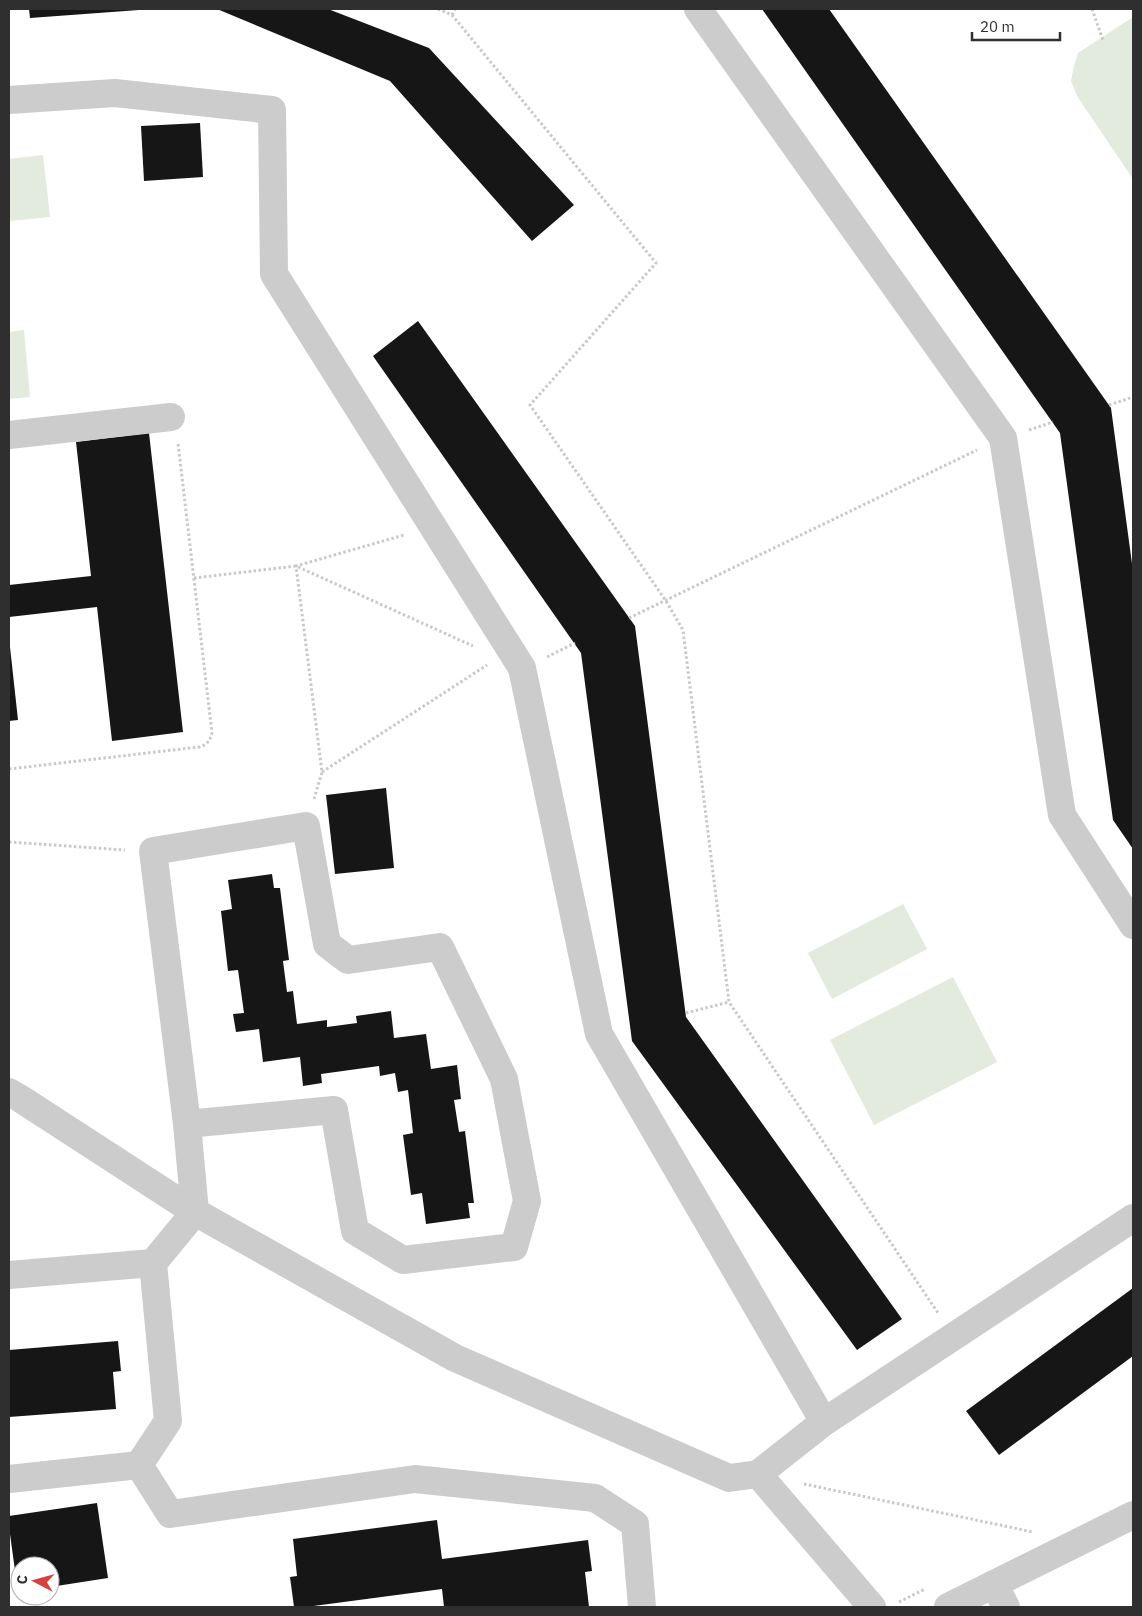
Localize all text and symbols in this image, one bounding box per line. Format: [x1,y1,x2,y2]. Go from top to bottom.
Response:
scale bar [972,10,1060,42]
text: 20 m [980,17,1015,36]
north arrow [10,1556,60,1606]
text: С [13,1574,31,1585]

